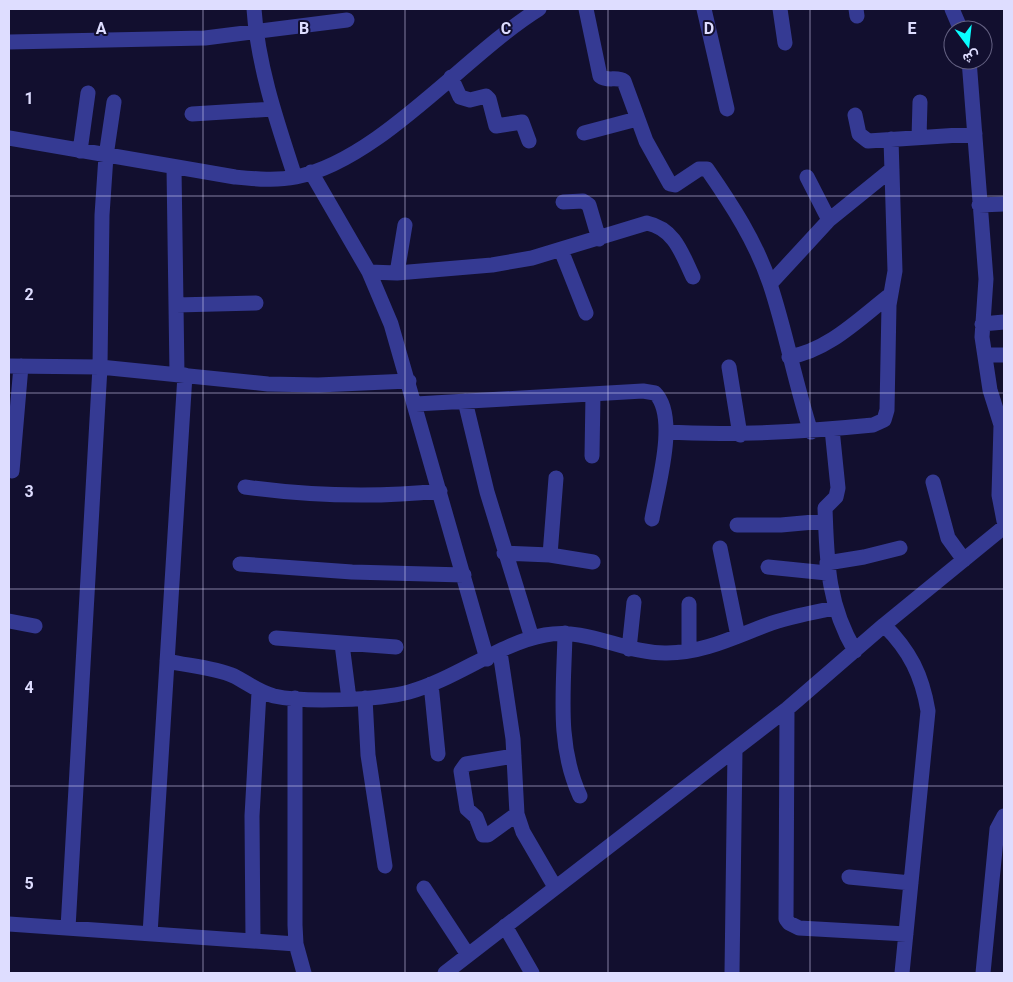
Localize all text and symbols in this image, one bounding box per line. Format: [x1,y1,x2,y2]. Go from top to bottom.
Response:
text: A [96,19,107,38]
text: B [299,19,309,38]
text: C [501,19,511,38]
text: D [704,19,714,38]
text: E [908,19,917,38]
north arrow [943,20,993,70]
text: ش [961,47,982,68]
text: 1 [24,89,34,108]
text: 2 [24,285,34,304]
text: 3 [24,482,34,501]
text: 4 [24,678,34,697]
text: 5 [24,874,34,893]

